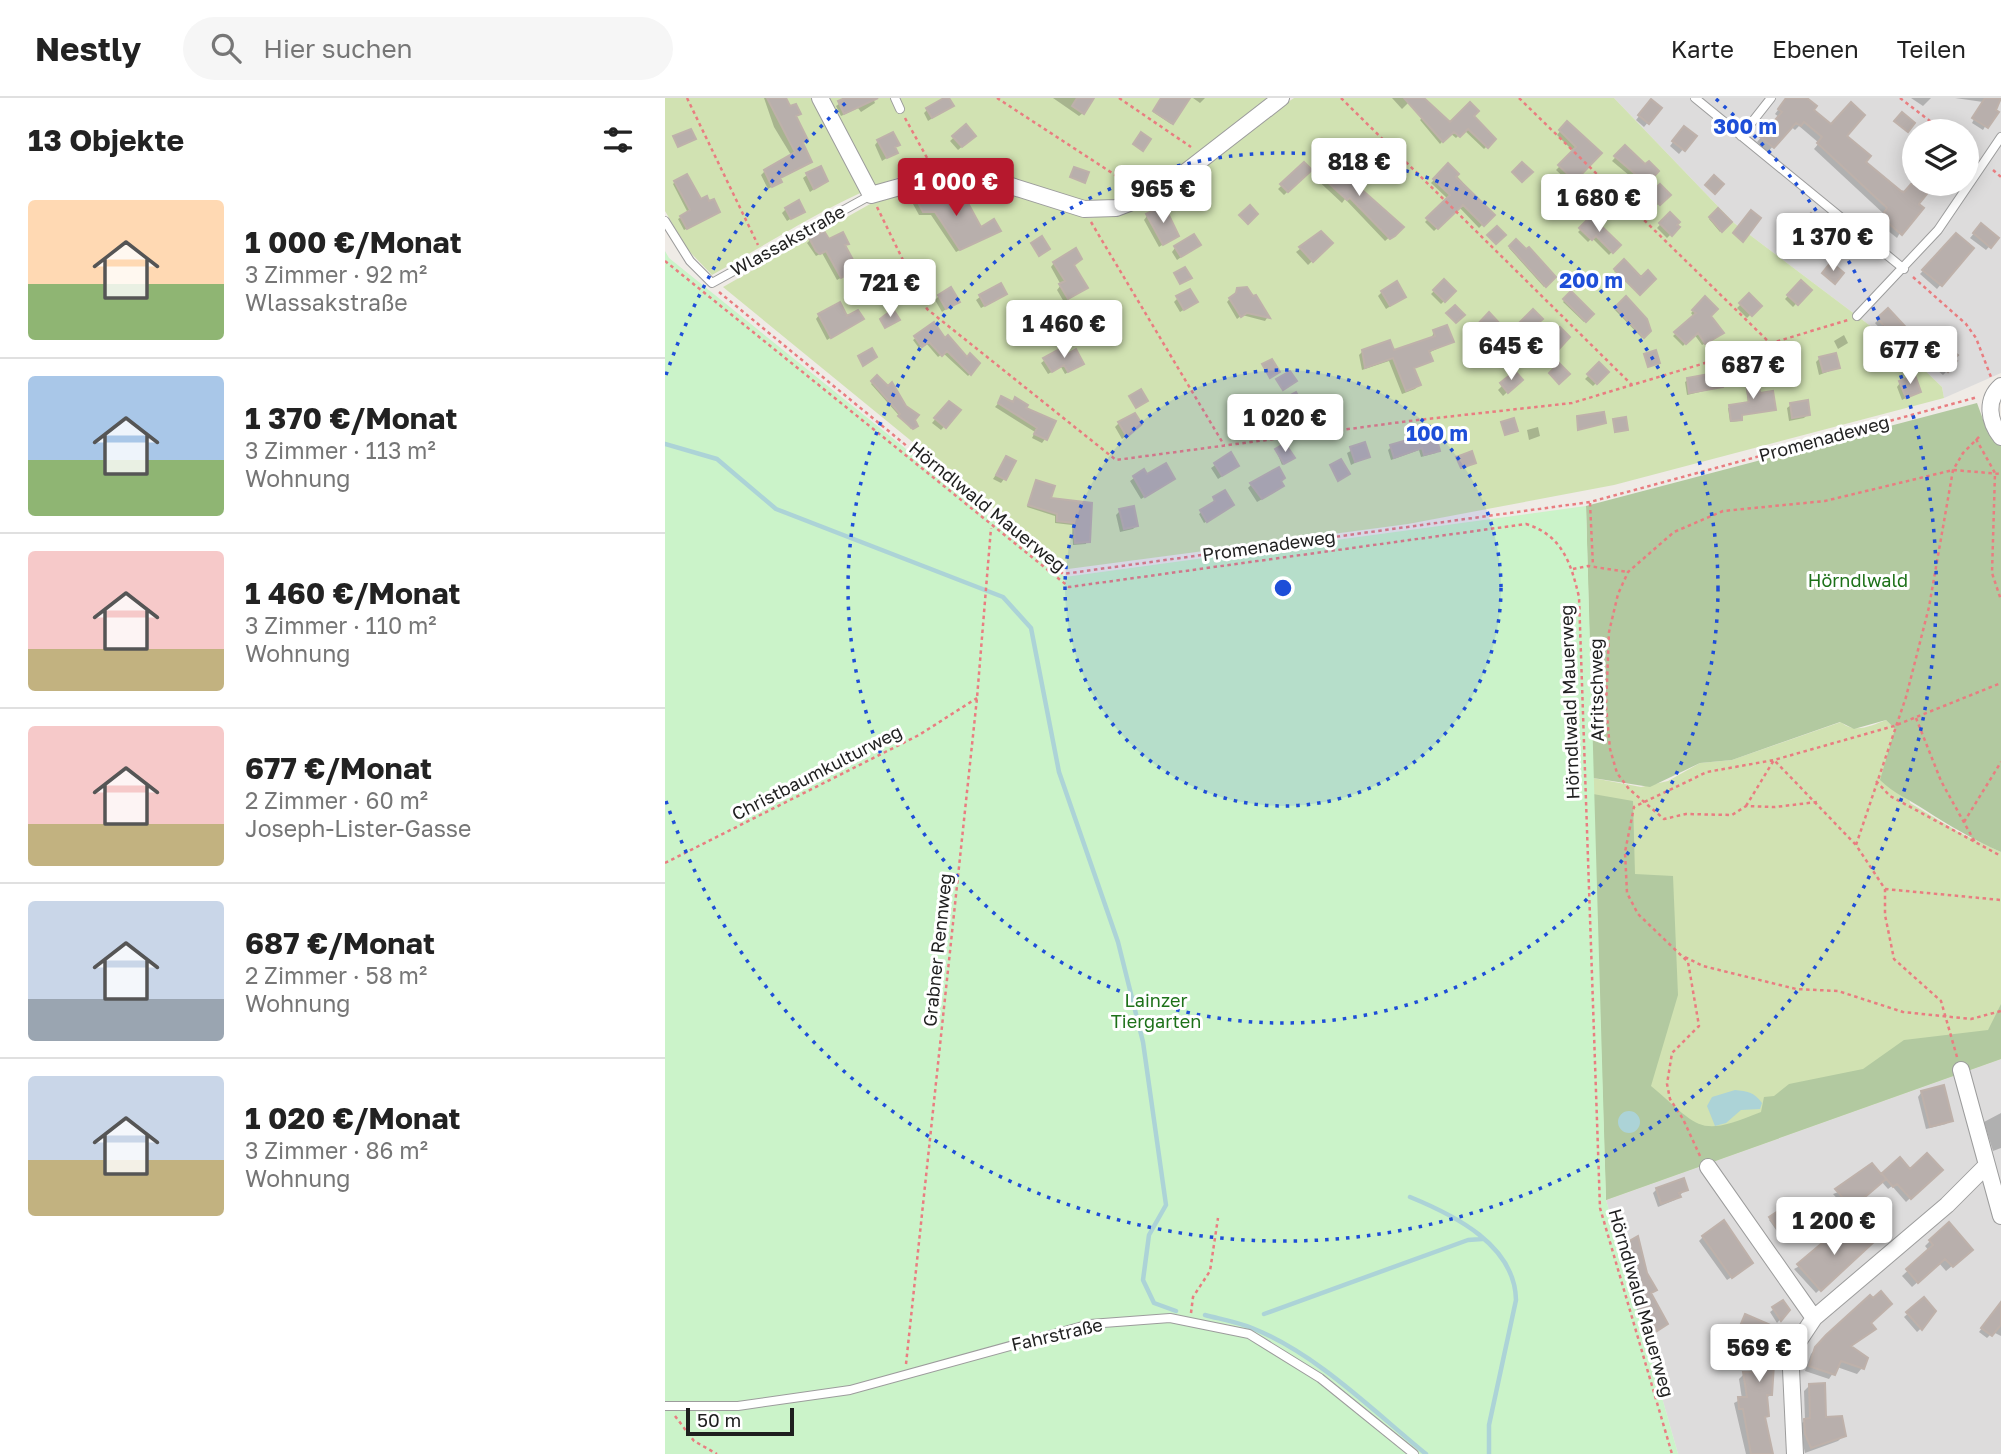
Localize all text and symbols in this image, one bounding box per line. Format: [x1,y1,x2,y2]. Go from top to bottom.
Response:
search box [183,17,673,80]
text: Nestly [35,29,141,68]
icon: search [207,29,245,67]
text: Hier suchen [263,33,412,64]
text: Karte [1671,34,1734,63]
text: Ebenen [1772,34,1859,63]
text: Teilen [1897,34,1966,63]
text: 300 m [1713,113,1777,139]
map controls [1902,119,1979,196]
button: layers [1902,119,1979,196]
icon: filters [599,121,637,159]
text: 13 Objekte [28,122,184,158]
pin: 818 € [1310,139,1408,198]
text: 818 € [1327,147,1391,175]
pin: 1 000 € [891,158,1021,218]
pin: 965 € [1114,166,1212,225]
text: 1 000 € [914,167,998,195]
text: 965 € [1130,174,1196,202]
pin: 1 680 € [1534,174,1664,234]
text: 1 680 € [1557,183,1641,211]
street label: Wlassakstraße [727,200,849,281]
pin: 1 370 € [1768,214,1898,273]
text: 1 370 € [1792,222,1874,250]
text: 1 000 €/Monat [245,224,462,260]
icon: home [84,228,168,312]
text: 3 Zimmer · 92 m² [245,260,427,288]
pin: 721 € [841,260,939,319]
text: 200 m [1559,267,1623,293]
text: 721 € [860,268,920,296]
text: Wlassakstraße [245,288,408,316]
pin: 1 460 € [999,300,1129,360]
text: 1 460 € [1022,309,1106,337]
pin: 645 € [1462,322,1560,382]
pin: 677 € [1861,327,1959,386]
text: 645 € [1479,331,1543,359]
text: 677 € [1879,335,1941,363]
pin: 687 € [1704,342,1802,401]
text: 687 € [1721,350,1785,378]
pin: 1 020 € [1220,394,1350,454]
text: 1 370 €/Monat [245,400,457,436]
text: 1 020 € [1243,403,1327,431]
icon: home [84,404,168,488]
street label: Promenadeweg [1756,410,1891,466]
text: 100 m [1406,420,1468,446]
text: 3 Zimmer · 113 m² [245,436,436,464]
street label: Hörndlwald Mauerweg [905,436,1070,576]
text: Wohnung [245,464,350,492]
street label: Promenadeweg [1201,525,1337,565]
park label: Hörndlwald [1808,569,1908,591]
text: 1 460 €/Monat [245,575,461,611]
centre of rings [1271,576,1295,600]
icon: home [84,579,168,663]
street label: Hörndlwald Mauerweg [1555,604,1583,800]
text: 3 Zimmer · 110 m² [245,611,437,639]
street label: Afritschweg [1584,638,1608,742]
text: Wohnung [245,639,350,667]
street label: Christbaumkulturweg [728,720,905,825]
text: 677 €/Monat [245,750,432,786]
icon: home [84,754,168,838]
text: 2 Zimmer · 60 m² [245,786,428,814]
text: Joseph-Lister-Gasse [245,814,471,842]
street label: Grabner Rennweg [918,872,956,1028]
text: 687 €/Monat [245,925,435,961]
icon: home [84,929,168,1013]
text: 2 Zimmer · 58 m² [245,961,427,989]
text: Wohnung [245,989,350,1017]
park label: Lainzer Tiergarten [1111,989,1201,1032]
text: 1 020 €/Monat [245,1100,461,1136]
icon: home [84,1104,168,1188]
text: 3 Zimmer · 86 m² [245,1136,428,1164]
text: Wohnung [245,1164,350,1192]
pin: 1 200 € [1769,1198,1899,1257]
street label: Hörndlwald Mauerweg [1605,1206,1679,1399]
text: 1 200 € [1792,1206,1876,1234]
street label: Fahrstraße [1009,1313,1105,1355]
pin: 569 € [1710,1324,1808,1384]
text: 569 € [1726,1333,1792,1361]
scale bar [686,1405,795,1437]
text: 50 m [697,1408,741,1431]

